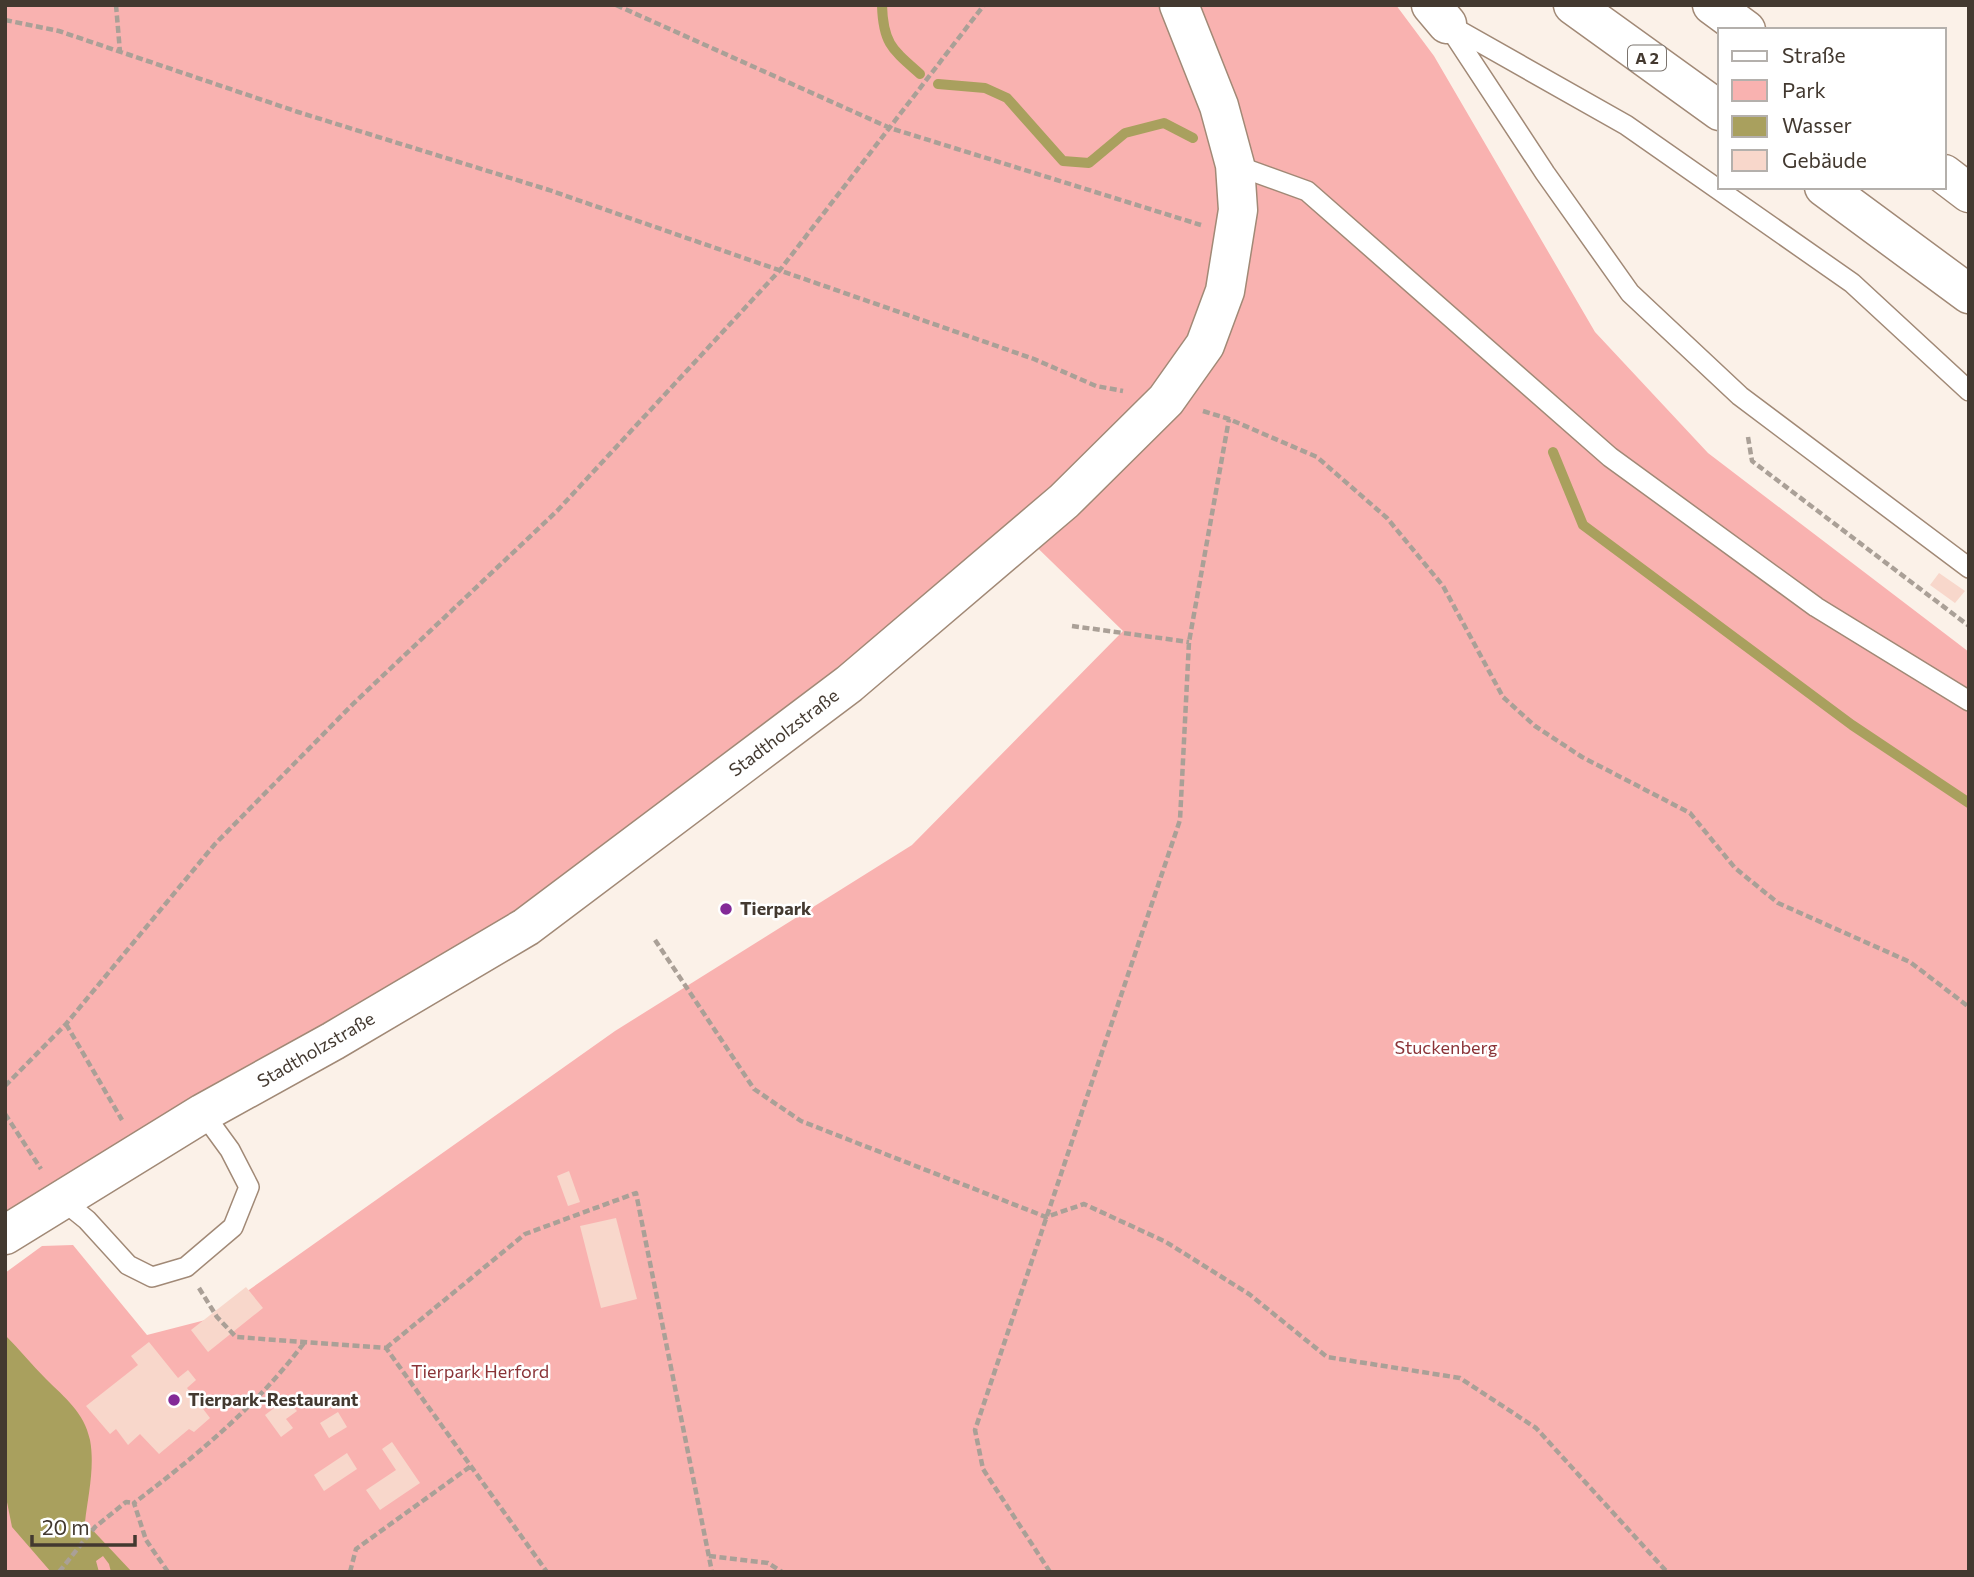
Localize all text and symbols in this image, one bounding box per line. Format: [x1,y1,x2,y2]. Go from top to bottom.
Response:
legend [1718,28,1946,189]
text: Straße [1782,42,1846,67]
road number: A 2 [1628,46,1666,71]
text: Park [1782,77,1826,102]
text: Wasser [1782,112,1852,137]
text: Gebäude [1782,147,1867,172]
street label: Stadtholzstraße [724,684,843,781]
place label: Tierpark [740,897,812,919]
marker: Tierpark [718,901,734,917]
street label: Stadtholzstraße [253,1007,378,1092]
park label: Stuckenberg [1395,1036,1498,1058]
park label: Tierpark Herford [411,1360,549,1382]
place label: Tierpark-Restaurant [188,1388,359,1410]
marker: Tierpark-Restaurant [166,1392,182,1408]
scale bar [32,1504,135,1548]
text: 20 m [42,1514,90,1539]

